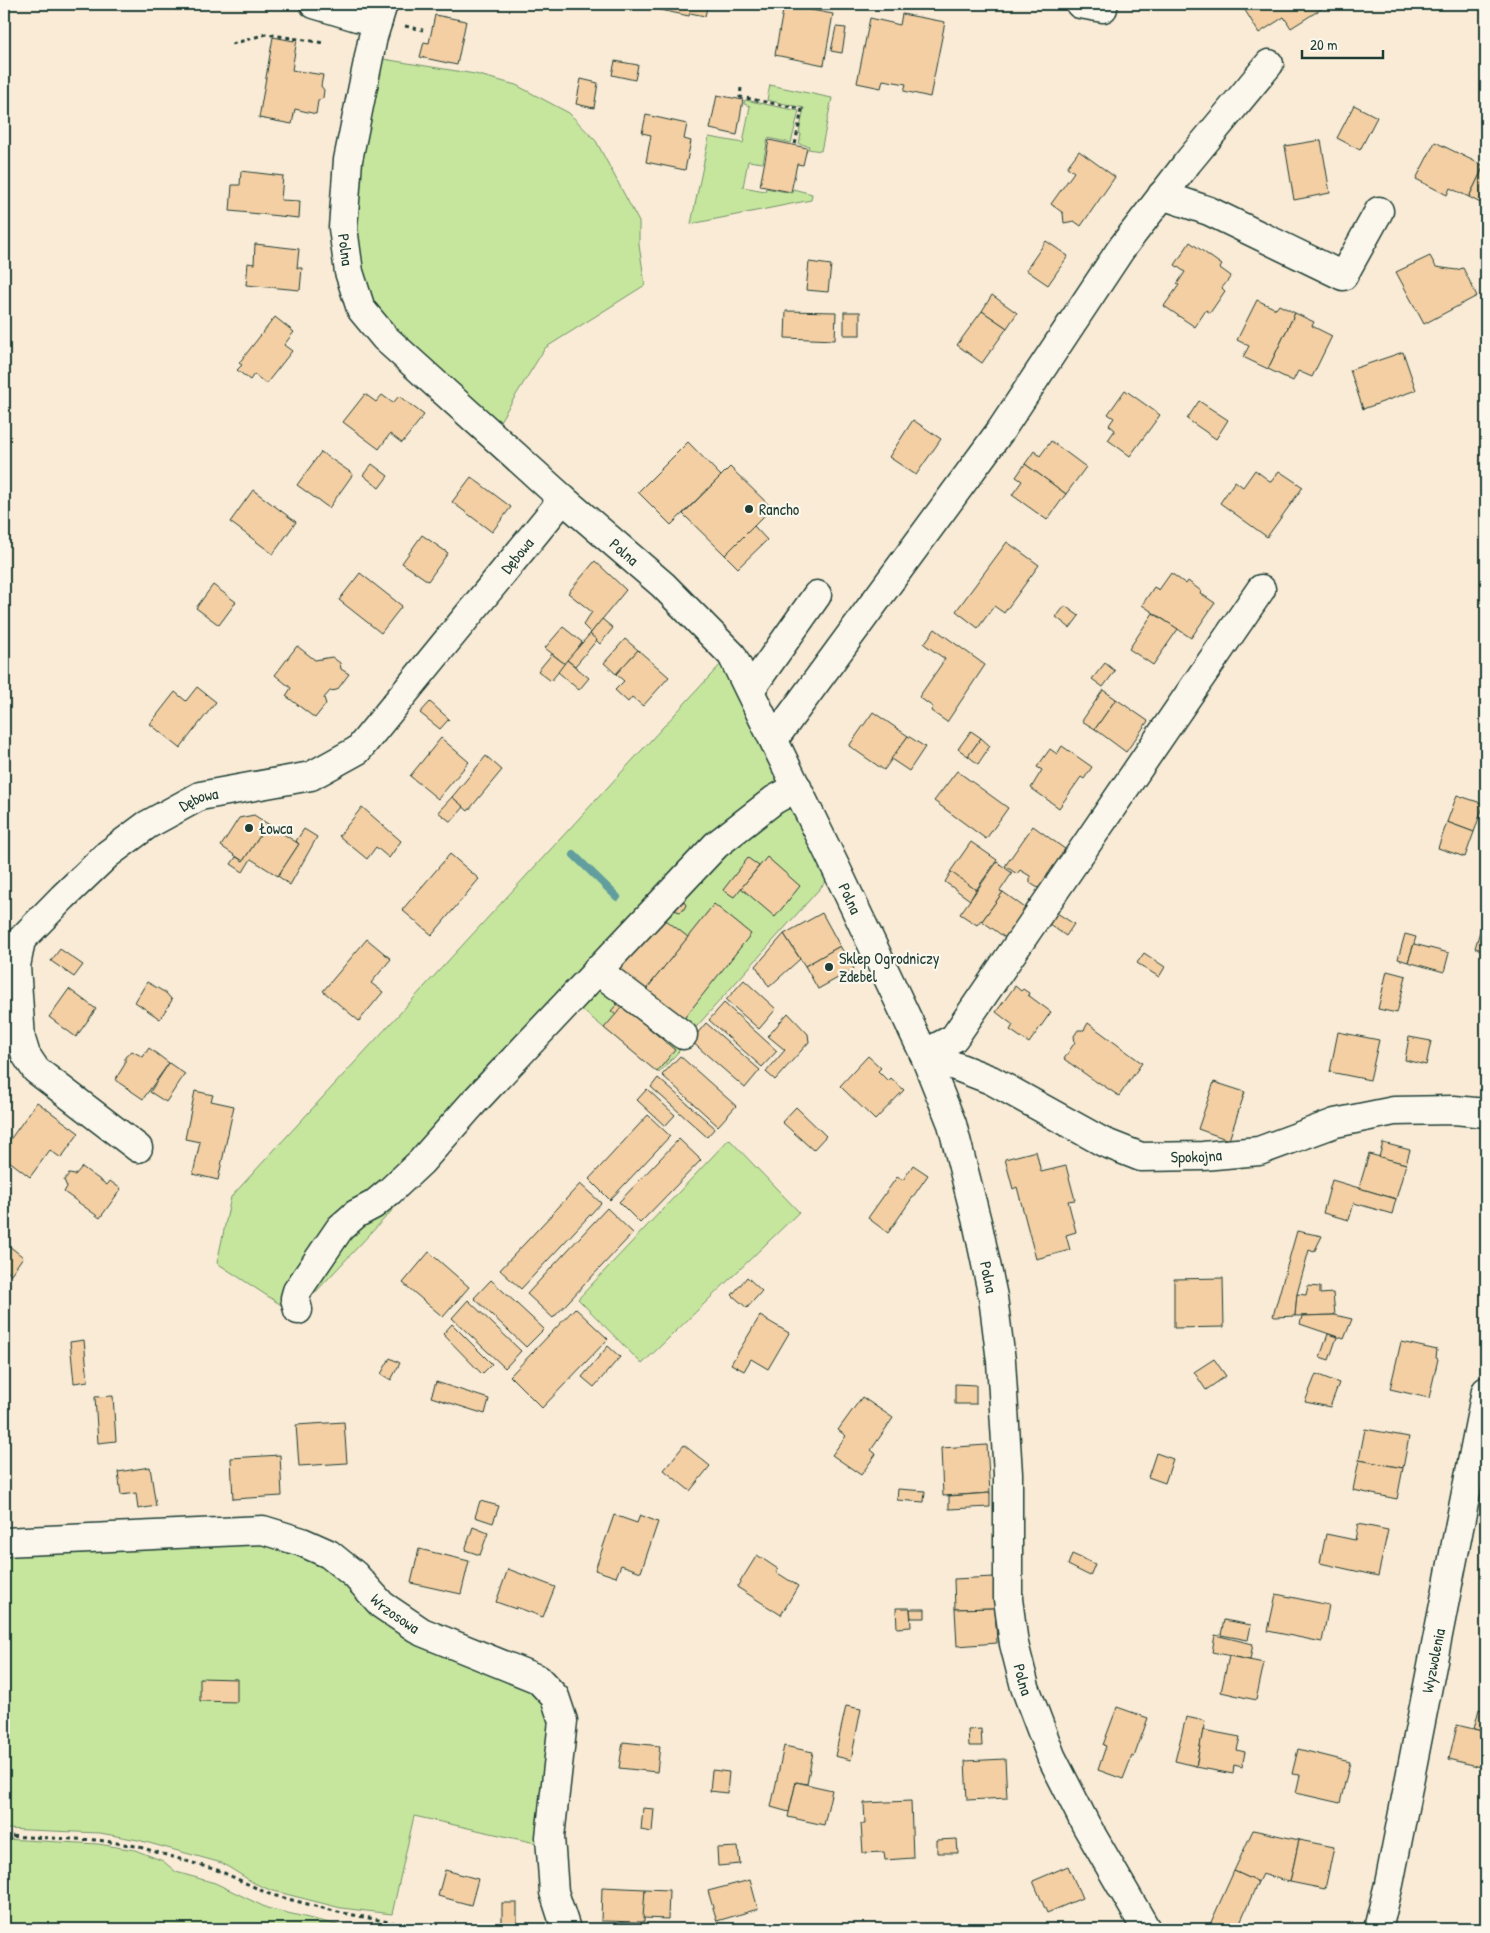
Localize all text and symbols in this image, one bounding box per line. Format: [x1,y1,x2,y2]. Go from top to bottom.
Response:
scale bar [1302,28,1384,60]
text: 20 m [1310,34,1337,55]
street label: Polna [333,232,359,267]
place label: Rancho [759,498,800,520]
marker: Rancho [743,503,755,515]
street label: Dębowa [496,533,538,578]
street label: Polna [605,533,644,570]
street label: Dębowa [175,782,220,816]
place label: Łowca [259,817,293,839]
marker: Łowca [243,822,255,834]
street label: Polna [834,879,867,918]
place label: Sklep Ogrodniczy Zdebel [839,947,940,987]
marker: Sklep Ogrodniczy Zdebel [823,961,835,973]
street label: Spokojna [1171,1143,1223,1168]
street label: Polna [975,1259,1003,1295]
street label: Wrzosowa [366,1589,424,1638]
street label: Wyzwolenia [1416,1627,1450,1695]
street label: Polna [1008,1661,1038,1698]

